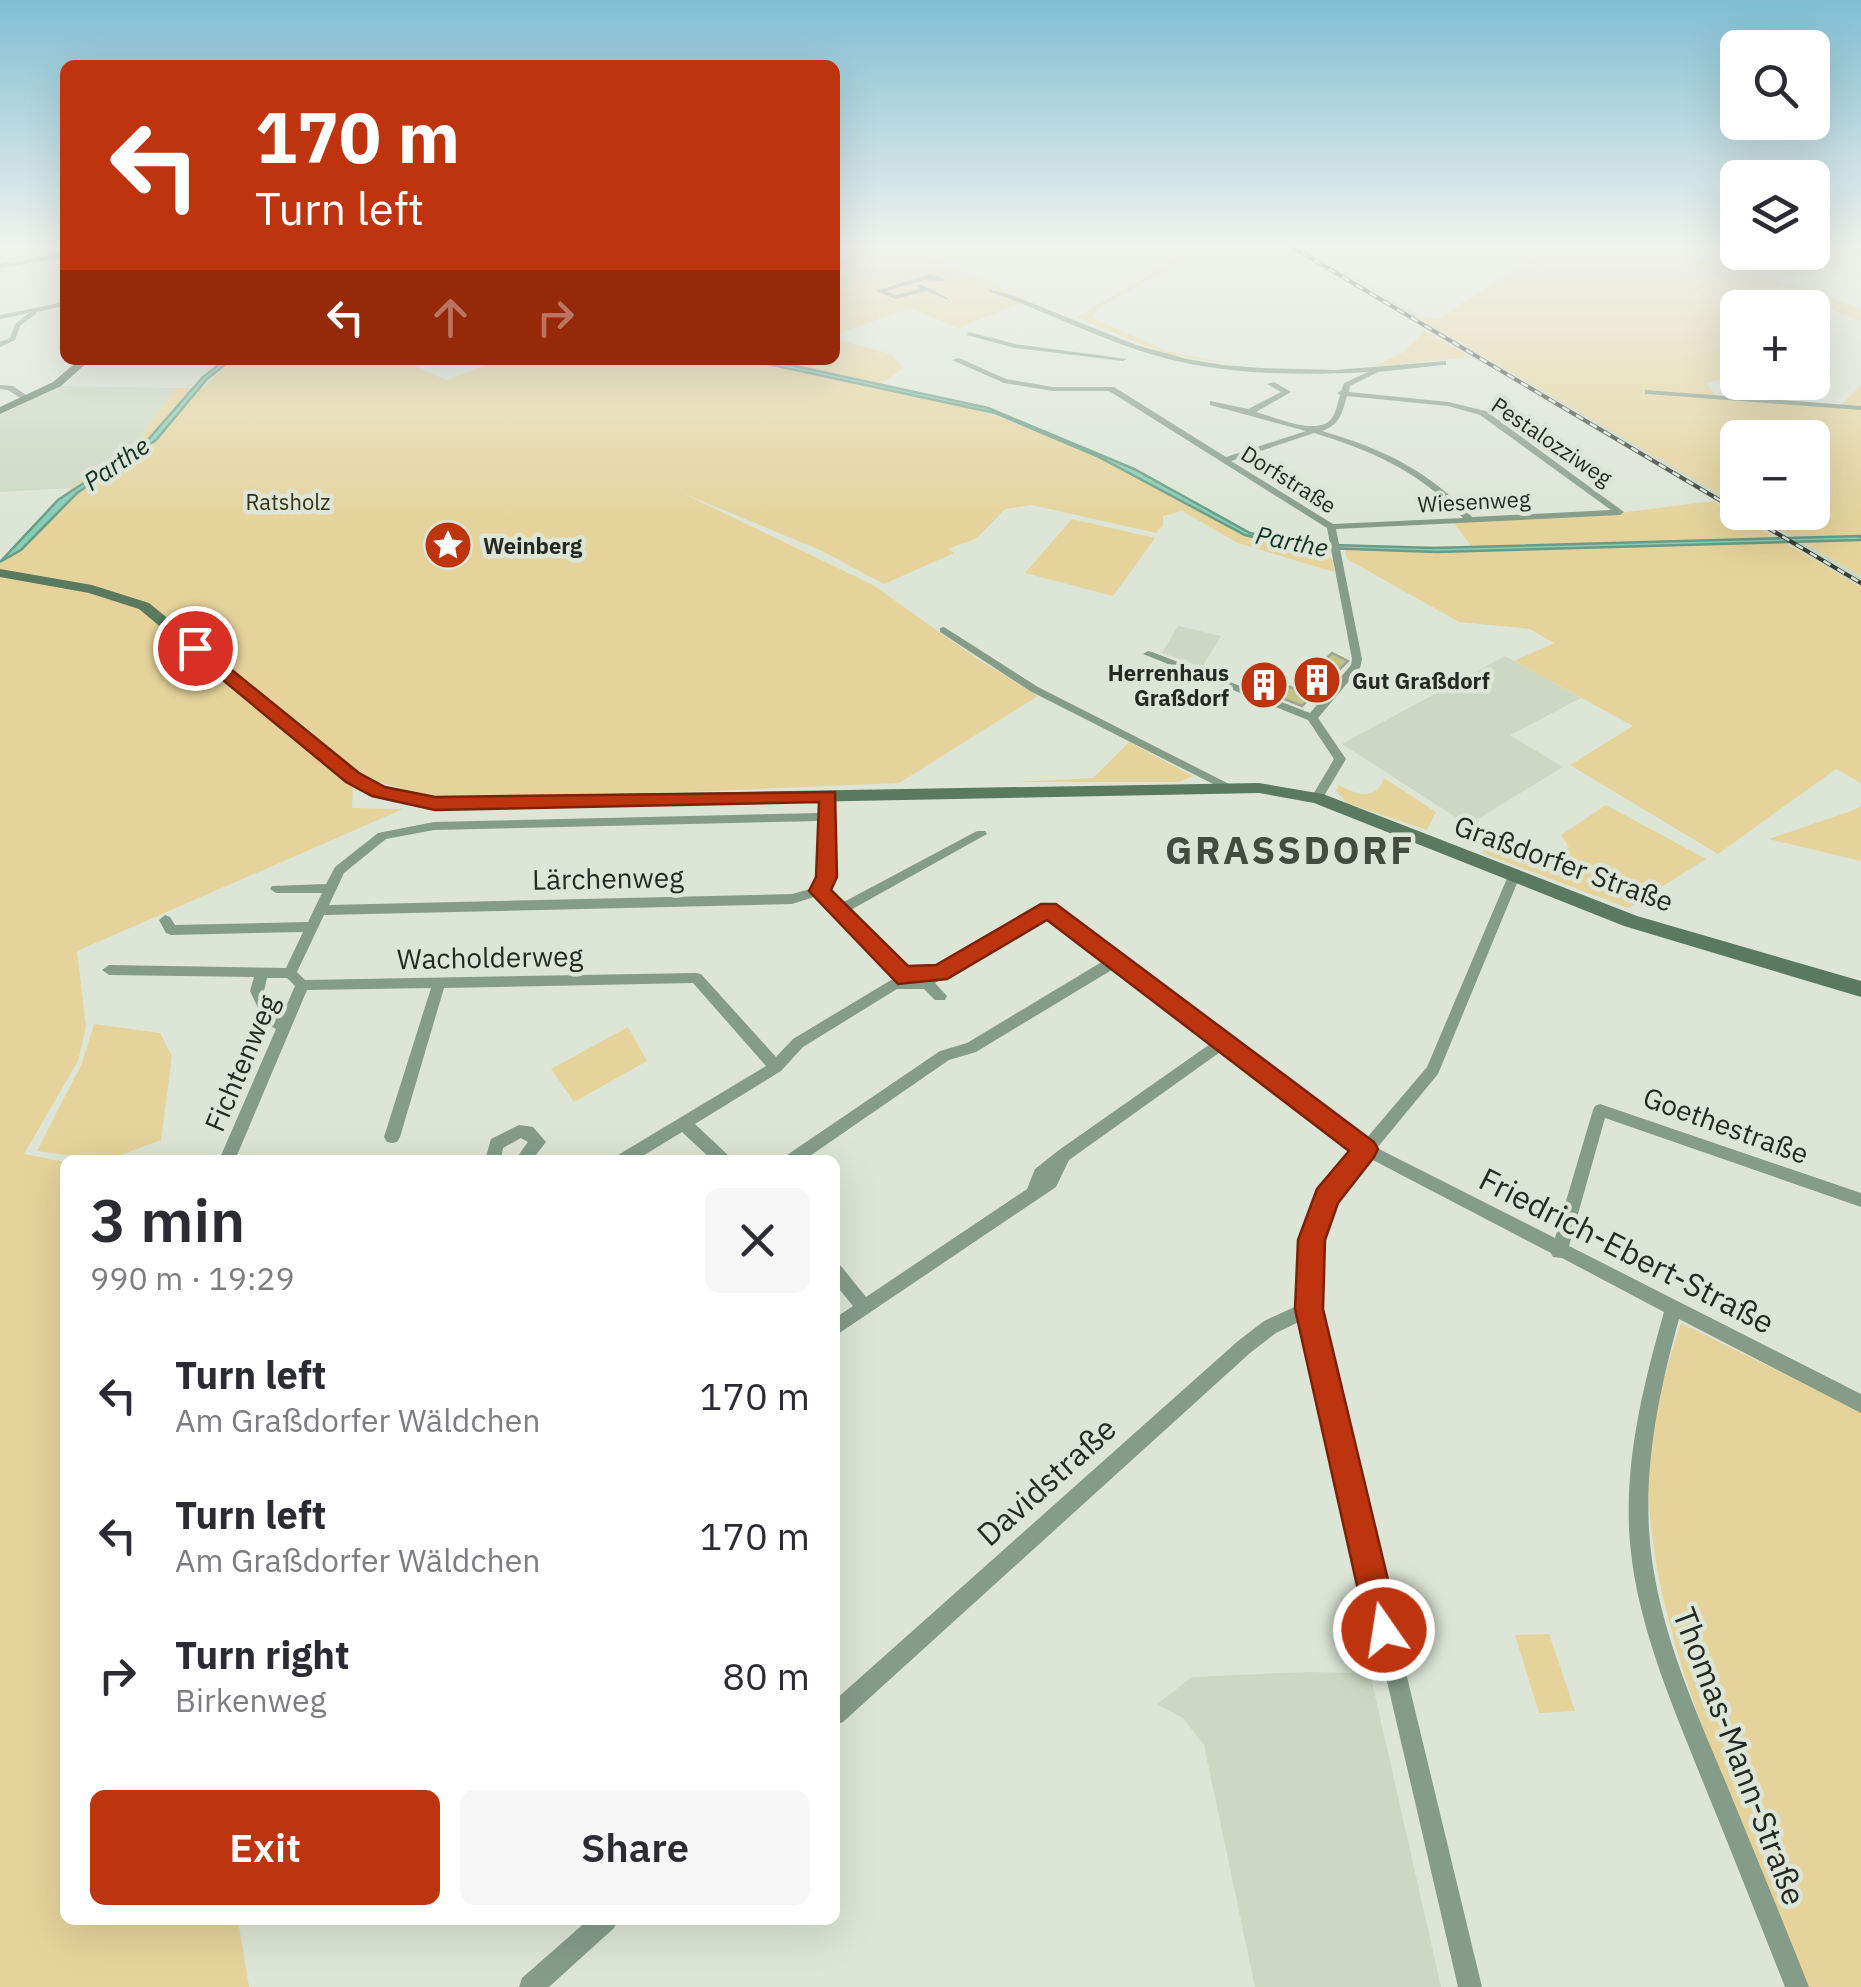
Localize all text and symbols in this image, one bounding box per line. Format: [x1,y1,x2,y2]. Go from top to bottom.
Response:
map controls [1720,30,1830,530]
button: search [1720,30,1830,140]
text: 170 m [255,91,460,182]
icon: left [90,100,220,230]
button: layers [1720,160,1830,270]
text: Turn left [255,179,424,237]
icon: left [318,290,373,345]
icon: ahead [423,290,478,345]
icon: right [528,290,583,345]
button: + [1720,290,1830,400]
street label: Pestalozziweg [1486,390,1618,492]
button: − [1720,420,1830,530]
water label: Parthe [77,428,156,497]
street label: Dorfstraße [1236,438,1342,520]
street label: Wiesenweg [1417,484,1531,518]
park label: Ratsholz [245,487,331,516]
water label: Parthe [1253,518,1331,564]
place icon: Weinberg [422,519,474,571]
place label: Weinberg [483,531,583,560]
pin [153,606,238,691]
icon: arrive [168,621,223,676]
building icon: Gut Graßdorf [1291,654,1343,706]
place label: Herrenhaus Graßdorf [1108,658,1229,712]
building icon: Herrenhaus Graßdorf [1238,659,1290,711]
place label: Gut Graßdorf [1352,666,1490,695]
street label: Graßdorfer Straße [1449,806,1679,920]
district label: GRASSDORF [1165,825,1415,874]
street label: Lärchenweg [532,858,684,898]
street label: Wacholderweg [396,937,584,977]
street label: Fichtenweg [196,989,286,1137]
street label: Goethestraße [1638,1078,1814,1172]
street label: Friedrich-Ebert-Straße [1472,1157,1782,1343]
text: 3 min [90,1180,245,1259]
button: close [705,1188,810,1293]
text: 990 m · 19:29 [90,1257,295,1299]
text: Turn left [175,1350,326,1399]
icon: left [90,1368,145,1423]
text: 170 m [699,1371,810,1420]
text: Am Graßdorfer Wäldchen [175,1399,540,1441]
street label: Davidstraße [967,1407,1125,1555]
text: Turn left [175,1490,326,1539]
icon: left [90,1508,145,1563]
text: 170 m [699,1511,810,1560]
text: Am Graßdorfer Wäldchen [175,1539,540,1581]
position arrow [1332,1578,1436,1682]
street label: Thomas-Mann-Straße [1664,1601,1816,1911]
text: Turn right [175,1630,350,1679]
icon: right [90,1648,145,1703]
text: 80 m [722,1651,810,1700]
text: Birkenweg [175,1679,326,1721]
button: Exit [90,1790,440,1905]
button: Share [460,1790,810,1905]

